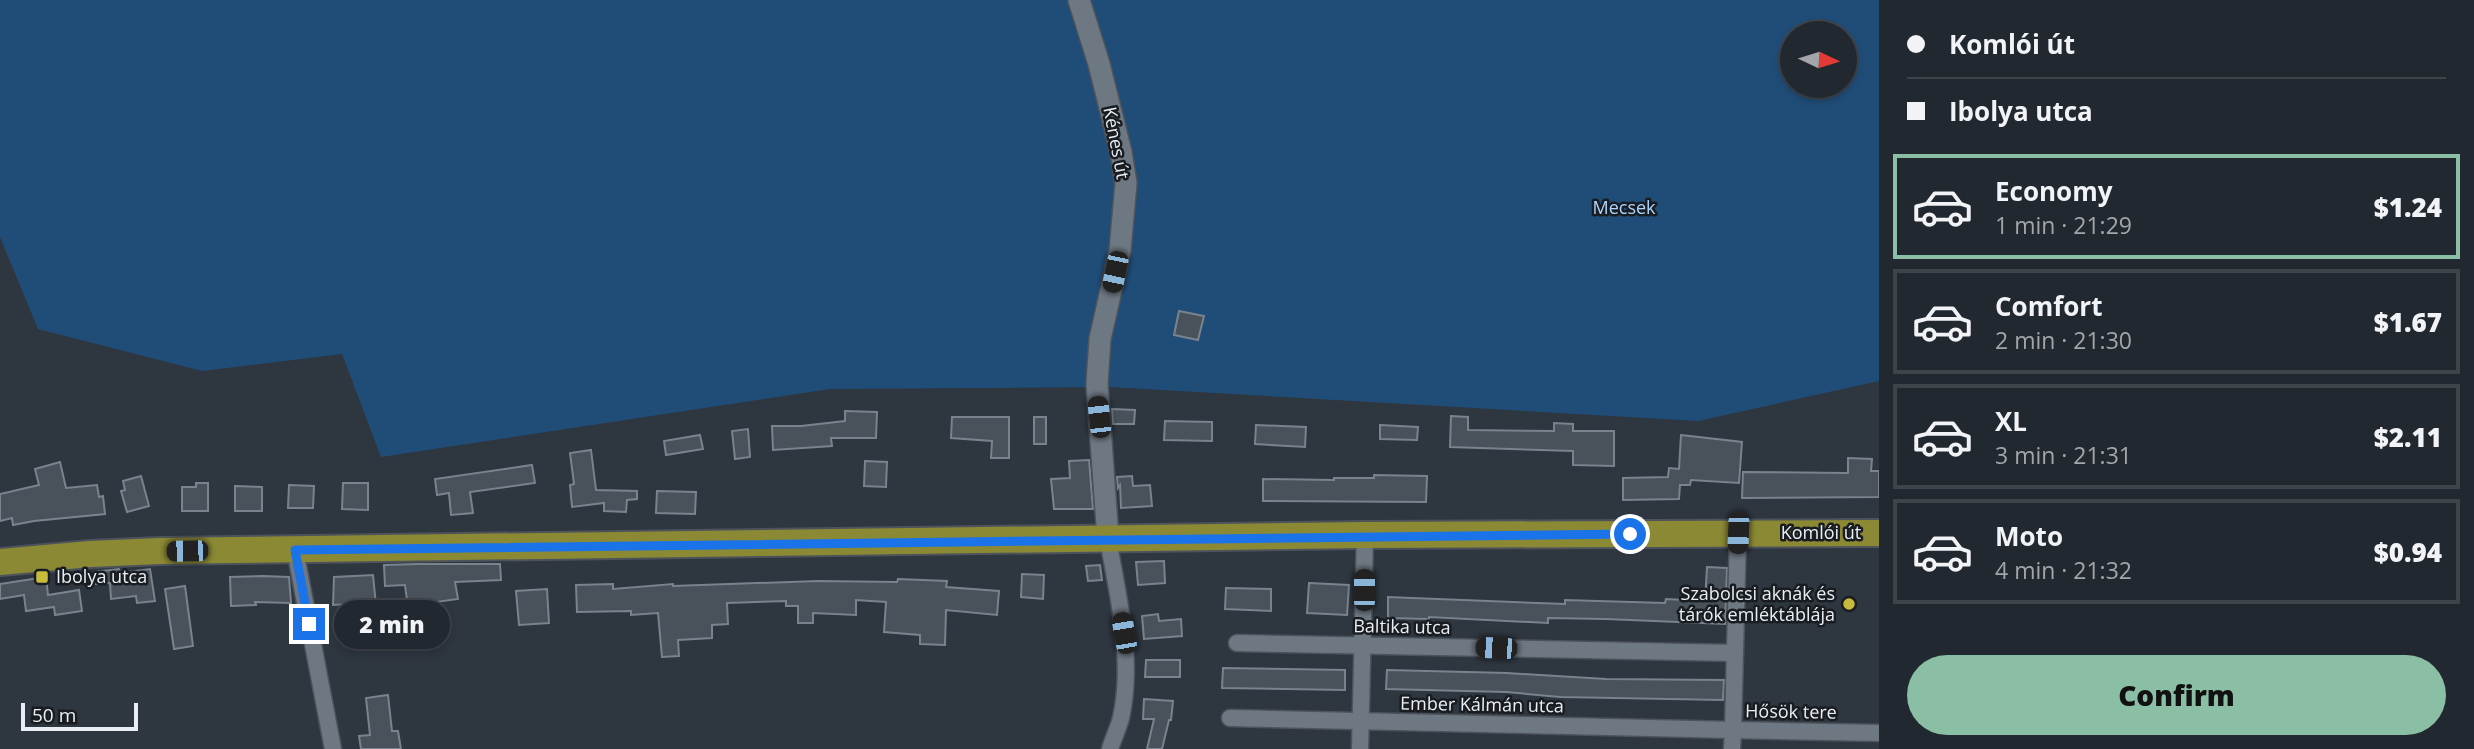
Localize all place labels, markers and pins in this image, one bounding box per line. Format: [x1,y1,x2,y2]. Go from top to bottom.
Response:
place label: Ibolya utca [56,564,147,588]
marker: Ibolya utca [34,569,50,585]
place label: Szabolcsi aknák és tárók emléktáblája [1679,581,1835,626]
marker: Szabolcsi aknák és tárók emléktáblája [1841,596,1857,612]

